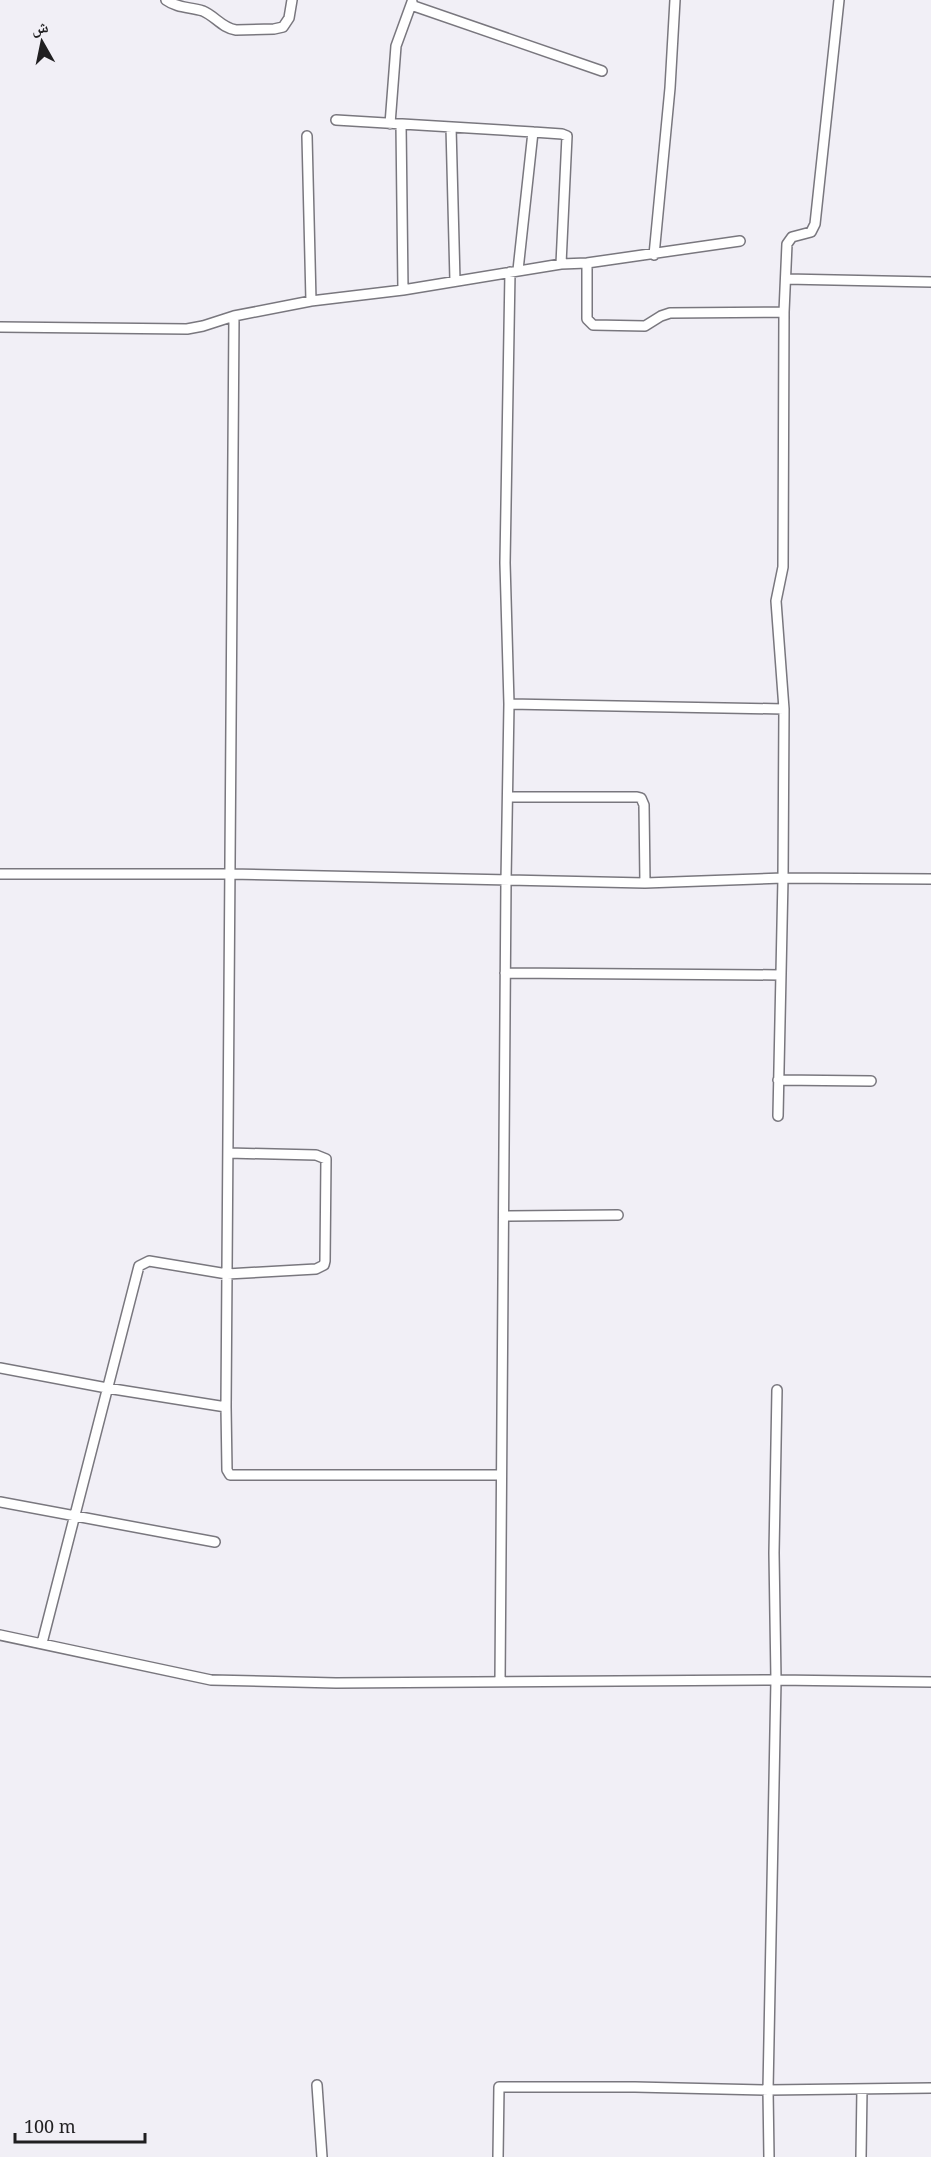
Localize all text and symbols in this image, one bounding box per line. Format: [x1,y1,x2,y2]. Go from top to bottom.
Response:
north arrow [12,12,72,72]
text: ش [30,15,50,39]
scale bar [15,2106,146,2144]
text: 100 m [24,2114,76,2138]

